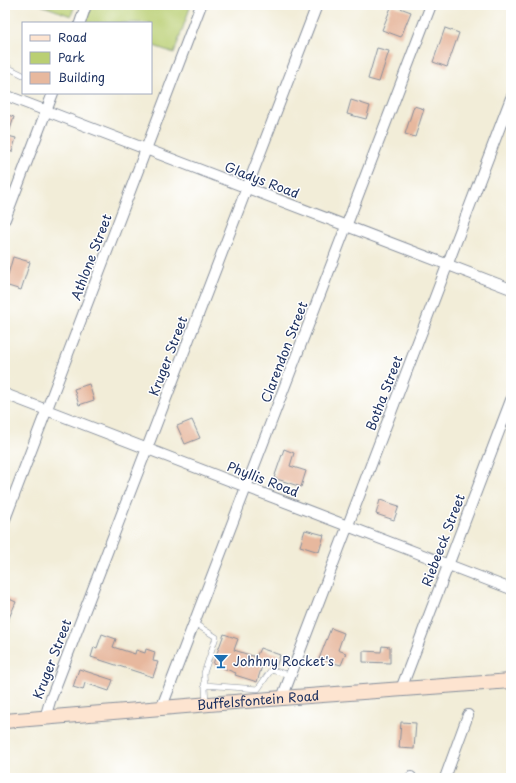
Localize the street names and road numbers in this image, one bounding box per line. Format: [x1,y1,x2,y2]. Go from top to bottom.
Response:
street label: Gladys Road [222,157,302,202]
street label: Athlone Street [65,211,116,303]
street label: Clarendon Street [255,298,312,405]
street label: Kruger Street [144,313,191,399]
street label: Botha Street [361,353,407,433]
street label: Phyllis Road [225,456,302,501]
street label: Riebeeck Street [416,491,469,589]
street label: Kruger Street [28,616,75,702]
street label: Buffelsfontein Road [196,685,320,714]

